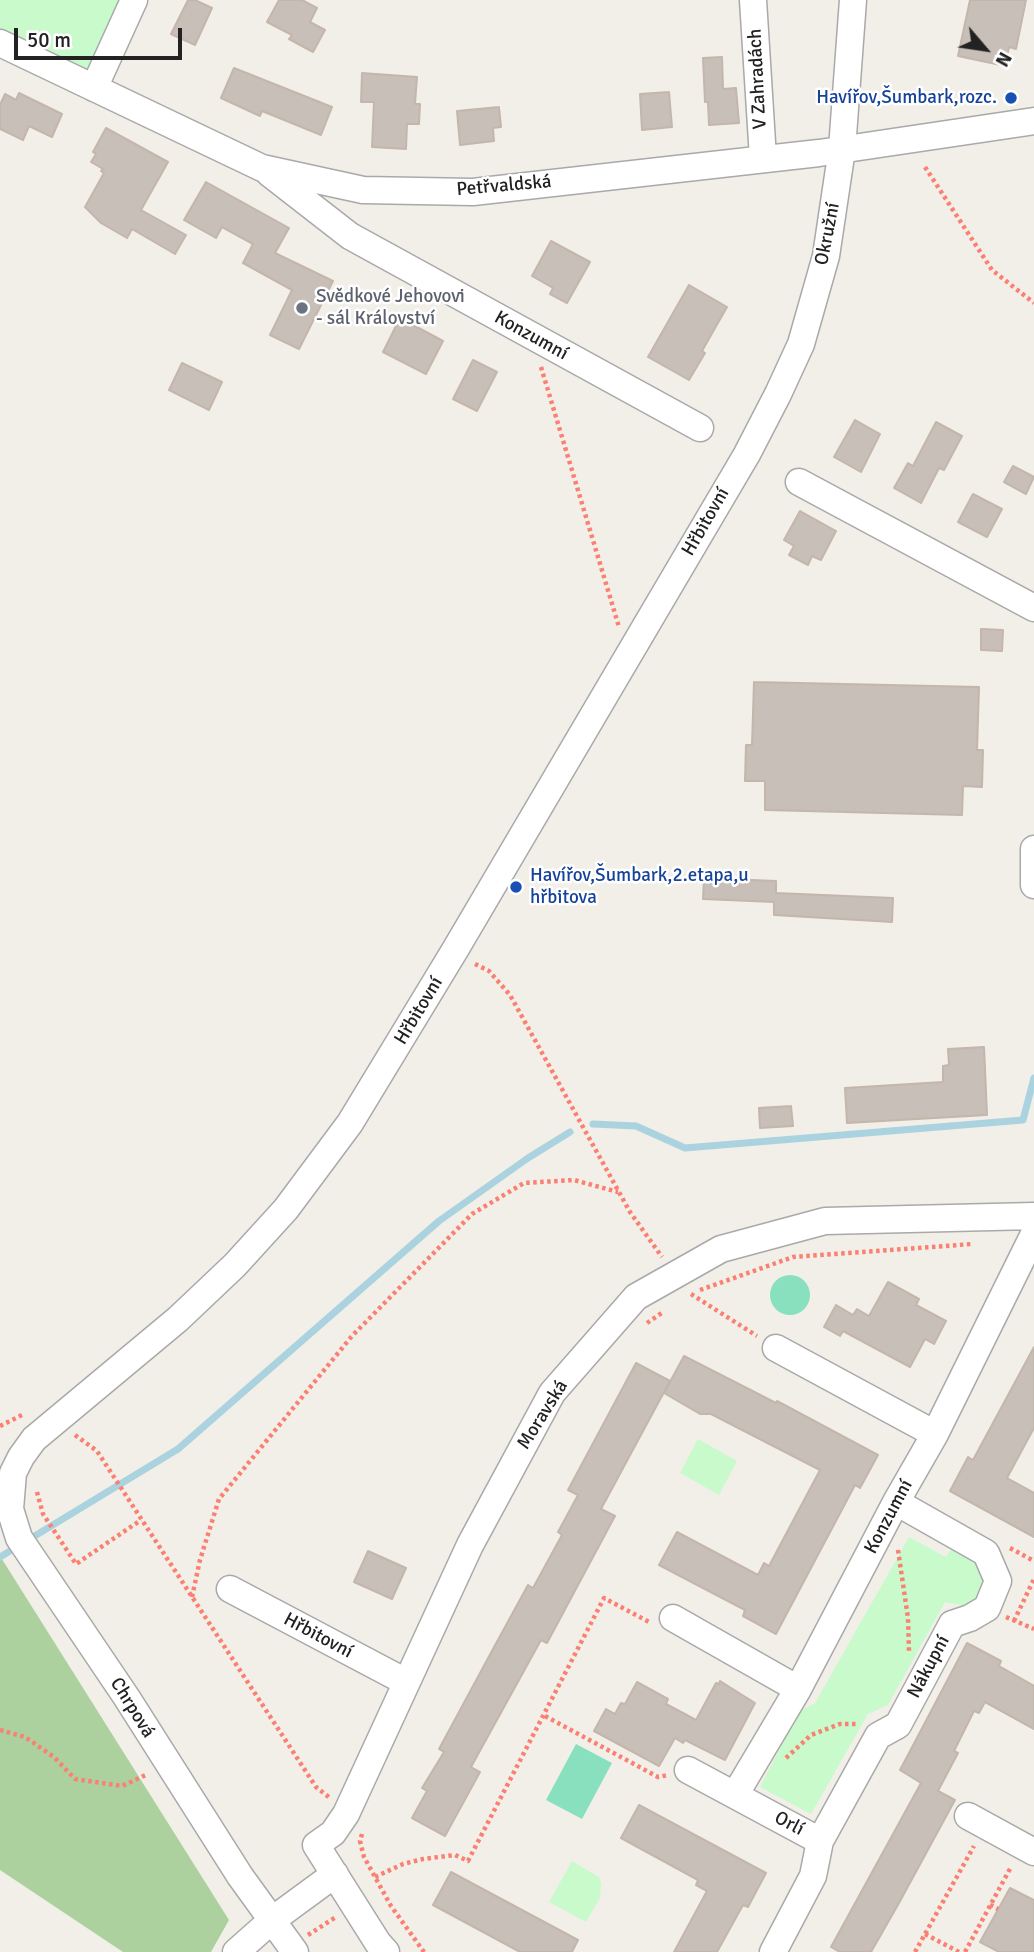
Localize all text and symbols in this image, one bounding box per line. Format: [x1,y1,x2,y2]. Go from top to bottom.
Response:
scale bar [18,14,186,58]
north arrow [950,14,1020,84]
text: 50 m [27,27,71,53]
street label: V Zahradách [744,28,772,130]
text: N [990,48,1017,71]
place label: Havířov,Šumbark,rozc. [816,87,997,109]
marker: Havířov,Šumbark,rozc. [1003,90,1019,106]
street label: Petřvaldská [456,170,552,202]
street label: Okružní [811,201,845,267]
place label: Svědkové Jehovovi - sál Království [316,286,465,330]
marker: Svědkové Jehovovi - sál Království [294,300,310,316]
street label: Konzumní [490,306,572,366]
street label: Hřbitovní [677,484,735,560]
place label: Havířov,Šumbark,2.etapa,u hřbitova [530,865,749,909]
marker: Havířov,Šumbark,2.etapa,u hřbitova [508,879,524,895]
street label: Hřbitovní [390,973,448,1049]
street label: Moravská [513,1376,573,1454]
street label: Konzumní [860,1476,918,1558]
street label: Hřbitovní [279,1608,357,1664]
street label: Nákupní [903,1632,955,1702]
street label: Chrpová [105,1674,159,1742]
street label: Orlí [770,1807,808,1841]

